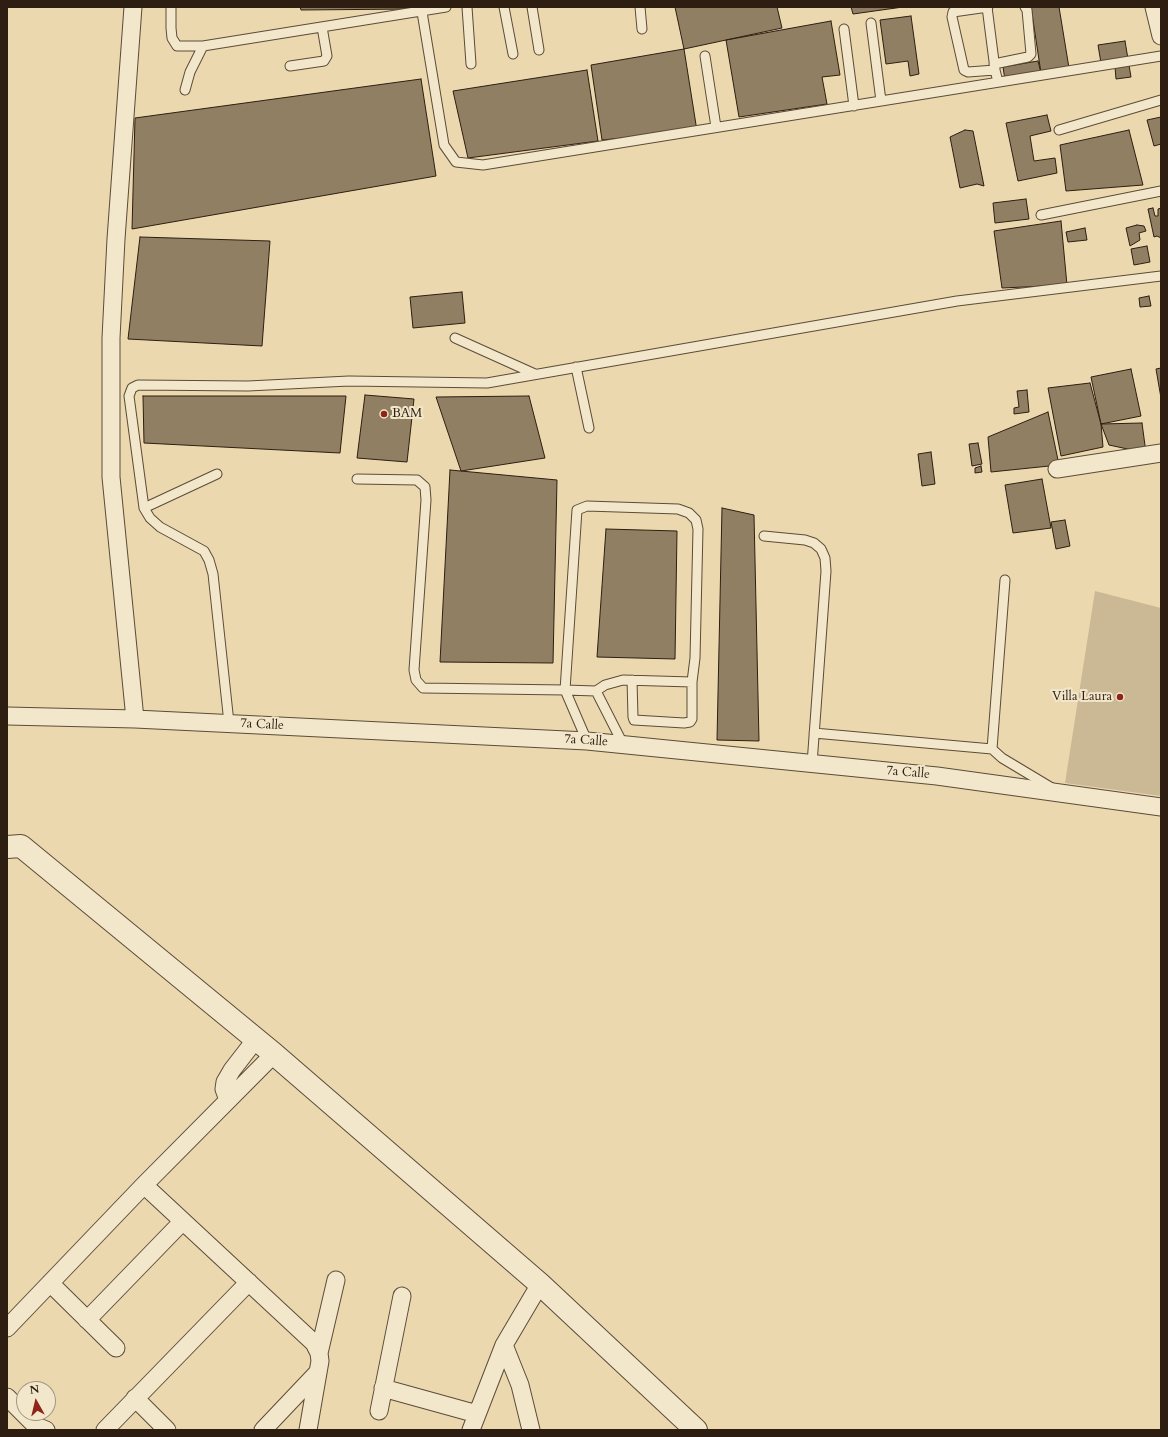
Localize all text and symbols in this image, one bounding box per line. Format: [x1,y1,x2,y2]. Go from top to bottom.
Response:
place label: BAM [392,406,422,422]
marker: BAM [379,409,389,419]
place label: Villa Laura [1052,689,1112,705]
marker: Villa Laura [1115,692,1125,702]
street label: 7a Calle [240,716,284,734]
street label: 7a Calle [564,732,608,750]
street label: 7a Calle [885,763,931,783]
north arrow [16,1381,56,1421]
text: N [29,1382,40,1398]

